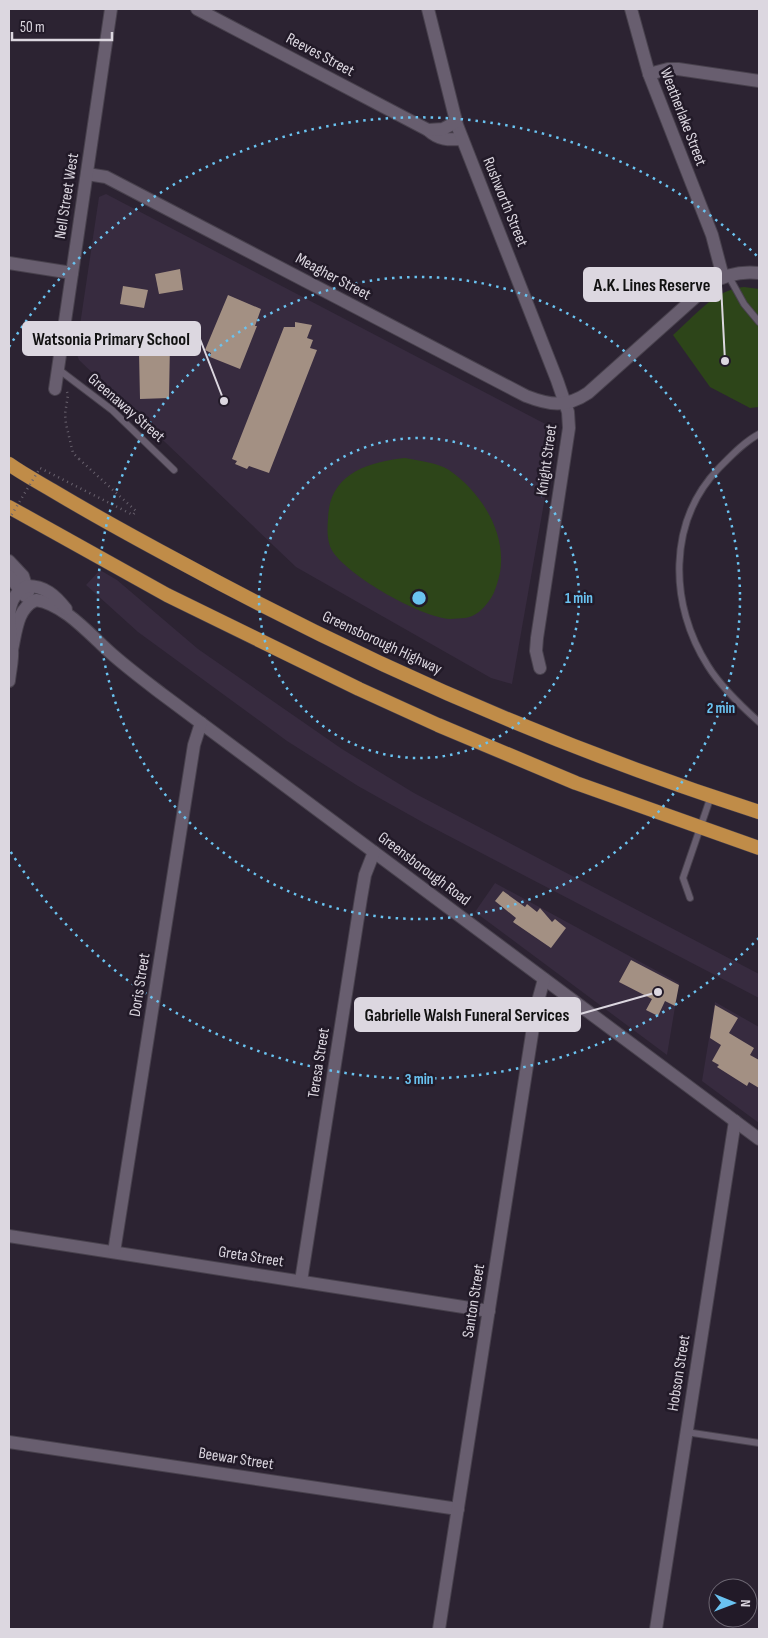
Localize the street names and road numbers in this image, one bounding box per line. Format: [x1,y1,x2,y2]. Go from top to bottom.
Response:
street label: Reeves Street [283,29,357,81]
street label: Weatherlake Street [656,65,710,169]
street label: Nell Street West [51,152,83,240]
street label: Rushworth Street [478,154,532,250]
street label: Meagher Street [292,249,374,305]
street label: Greenaway Street [84,370,168,447]
street label: Knight Street [533,423,561,497]
street label: Greensborough Highway [319,607,445,679]
street label: Greensborough Road [374,828,474,910]
street label: Doris Street [126,952,154,1018]
street label: Teresa Street [304,1026,334,1099]
street label: Greta Street [217,1242,285,1272]
street label: Santon Street [459,1263,489,1339]
street label: Hobson Street [664,1333,694,1412]
street label: Beewar Street [197,1444,275,1474]

